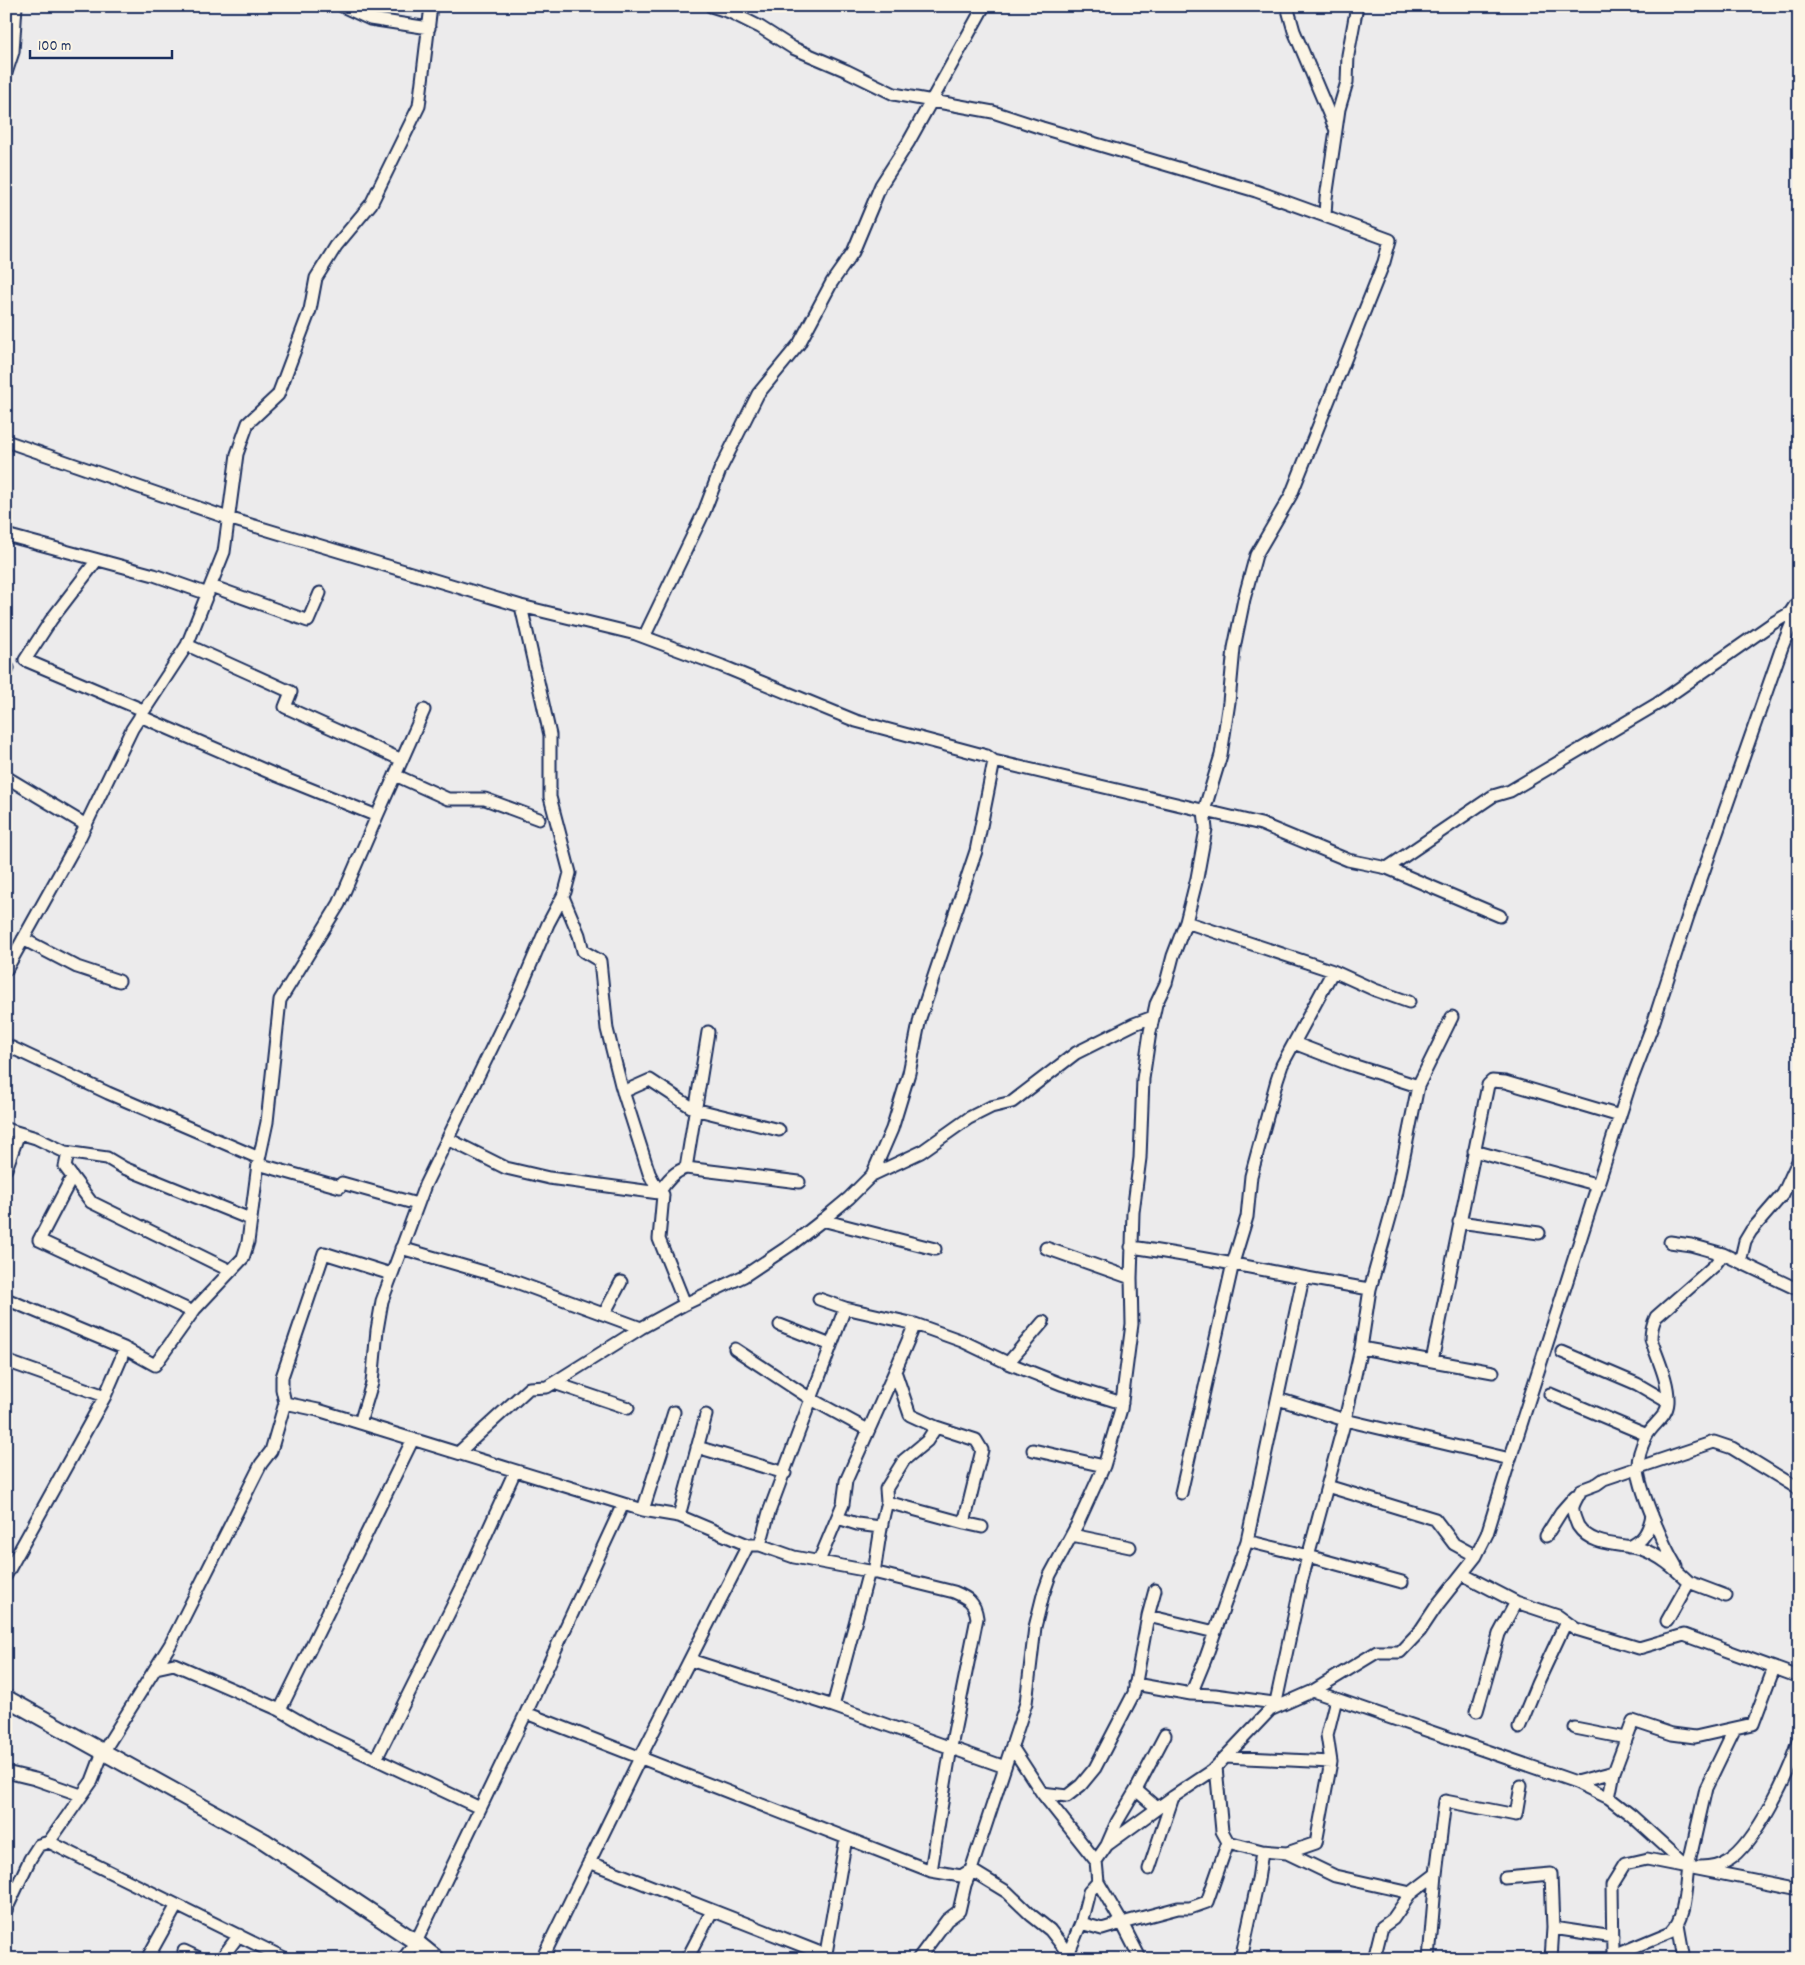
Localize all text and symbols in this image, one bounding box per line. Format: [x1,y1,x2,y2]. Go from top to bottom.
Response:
scale bar [30,28,172,60]
text: 100 m [38,36,71,58]

